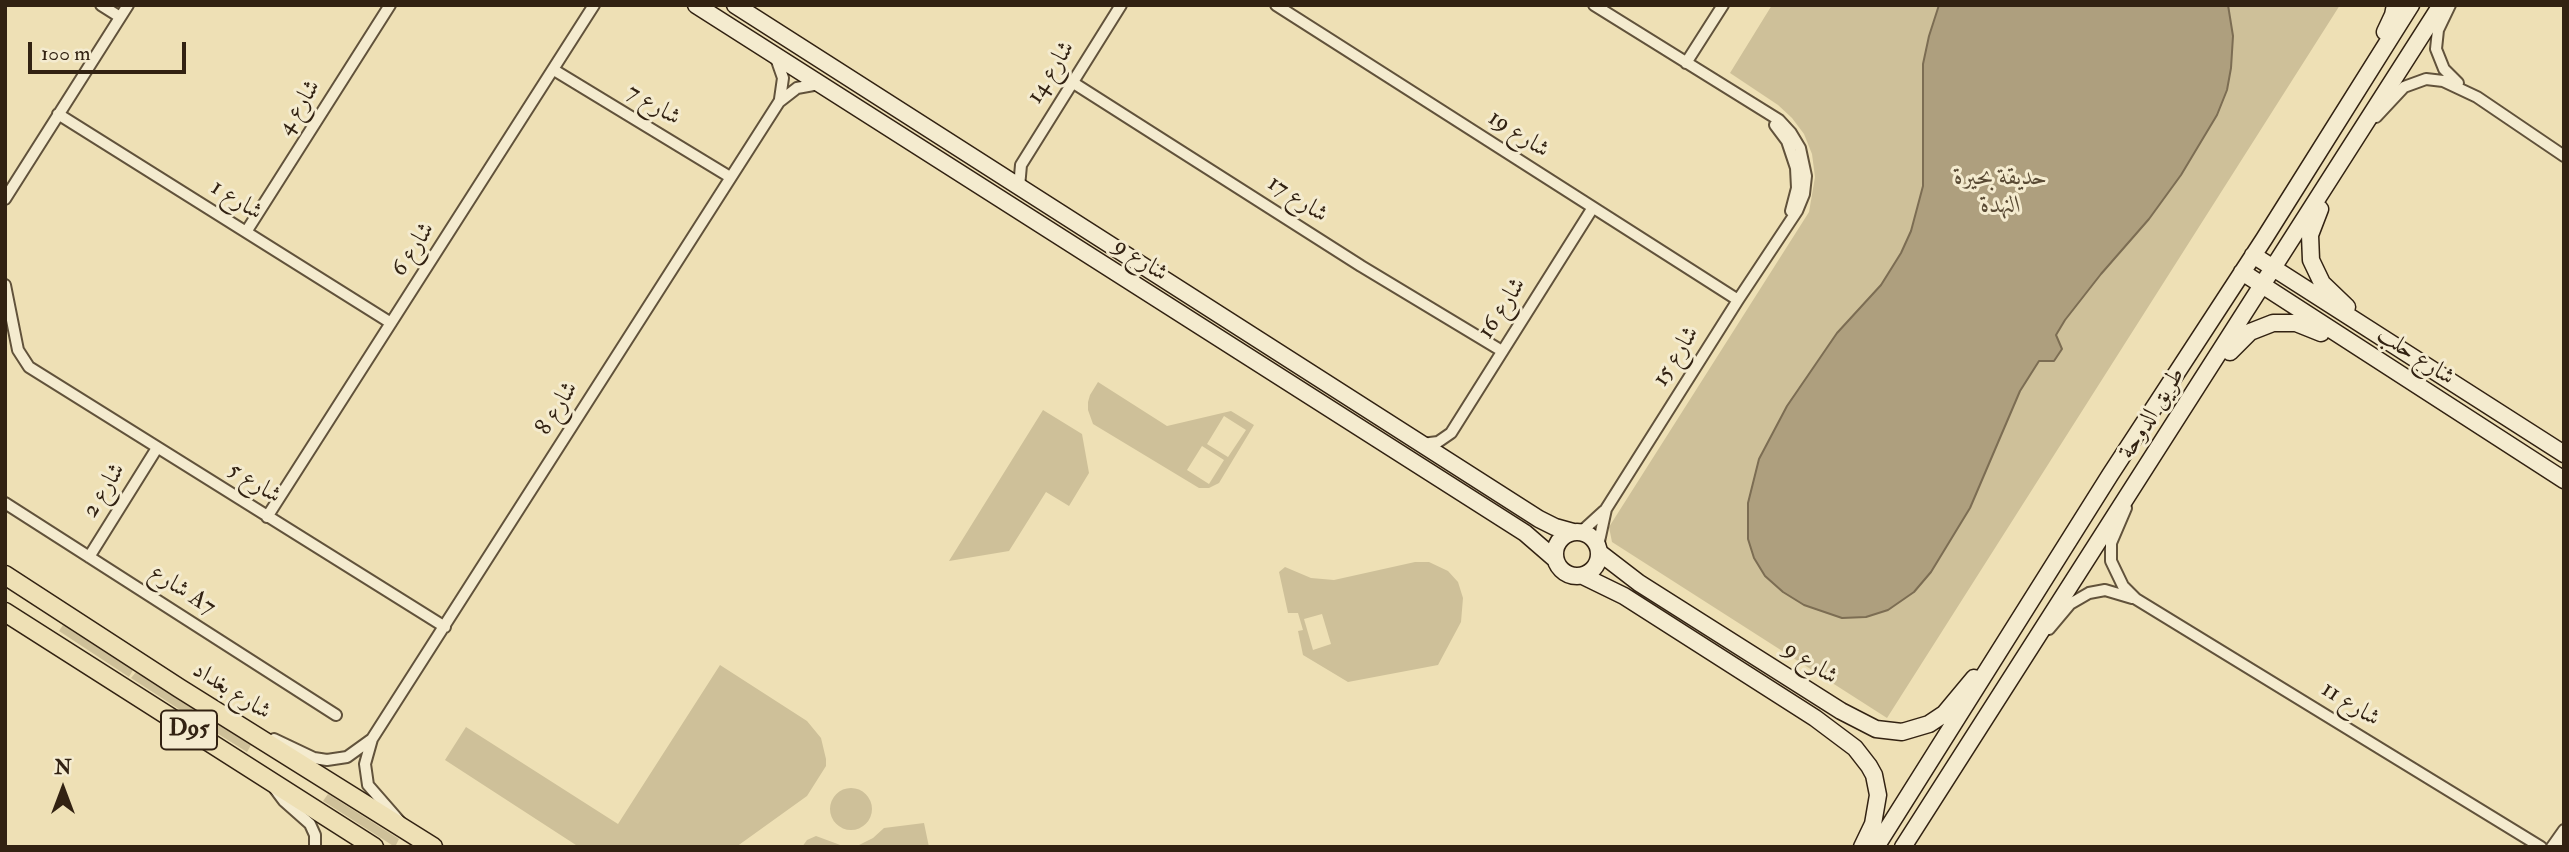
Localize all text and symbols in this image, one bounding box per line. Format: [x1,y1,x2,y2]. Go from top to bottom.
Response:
scale bar [32,28,189,72]
street label: شارع 14 [1022,36,1082,110]
text: 100 m [41,40,91,67]
street label: شارع 4 [272,75,328,141]
street label: شارع 7 [621,79,685,133]
street label: شارع 19 [1482,105,1554,165]
park label: حديقة بحيرة النهدة [1954,165,2048,221]
street label: شارع 17 [1261,170,1333,230]
street label: شارع 1 [205,174,267,228]
street label: شارع 6 [386,217,442,283]
street label: شارع 9 [1107,233,1173,289]
street label: شارع 16 [1473,273,1533,345]
street label: شارع 15 [1647,321,1707,393]
street label: شارع حلب [2371,321,2459,393]
street label: طريق الدوحة [2114,363,2192,465]
street label: شارع 8 [530,377,586,441]
street label: شارع 5 [222,457,286,511]
street label: شارع 2 [77,458,133,524]
street label: شارع A7 [144,559,220,623]
street label: شارع 9 [1777,636,1843,692]
street label: شارع بغداد [186,657,276,727]
street label: شارع 11 [2315,676,2385,734]
road number: D95 [161,710,217,750]
north arrow [28,754,98,824]
text: N [54,756,72,780]

